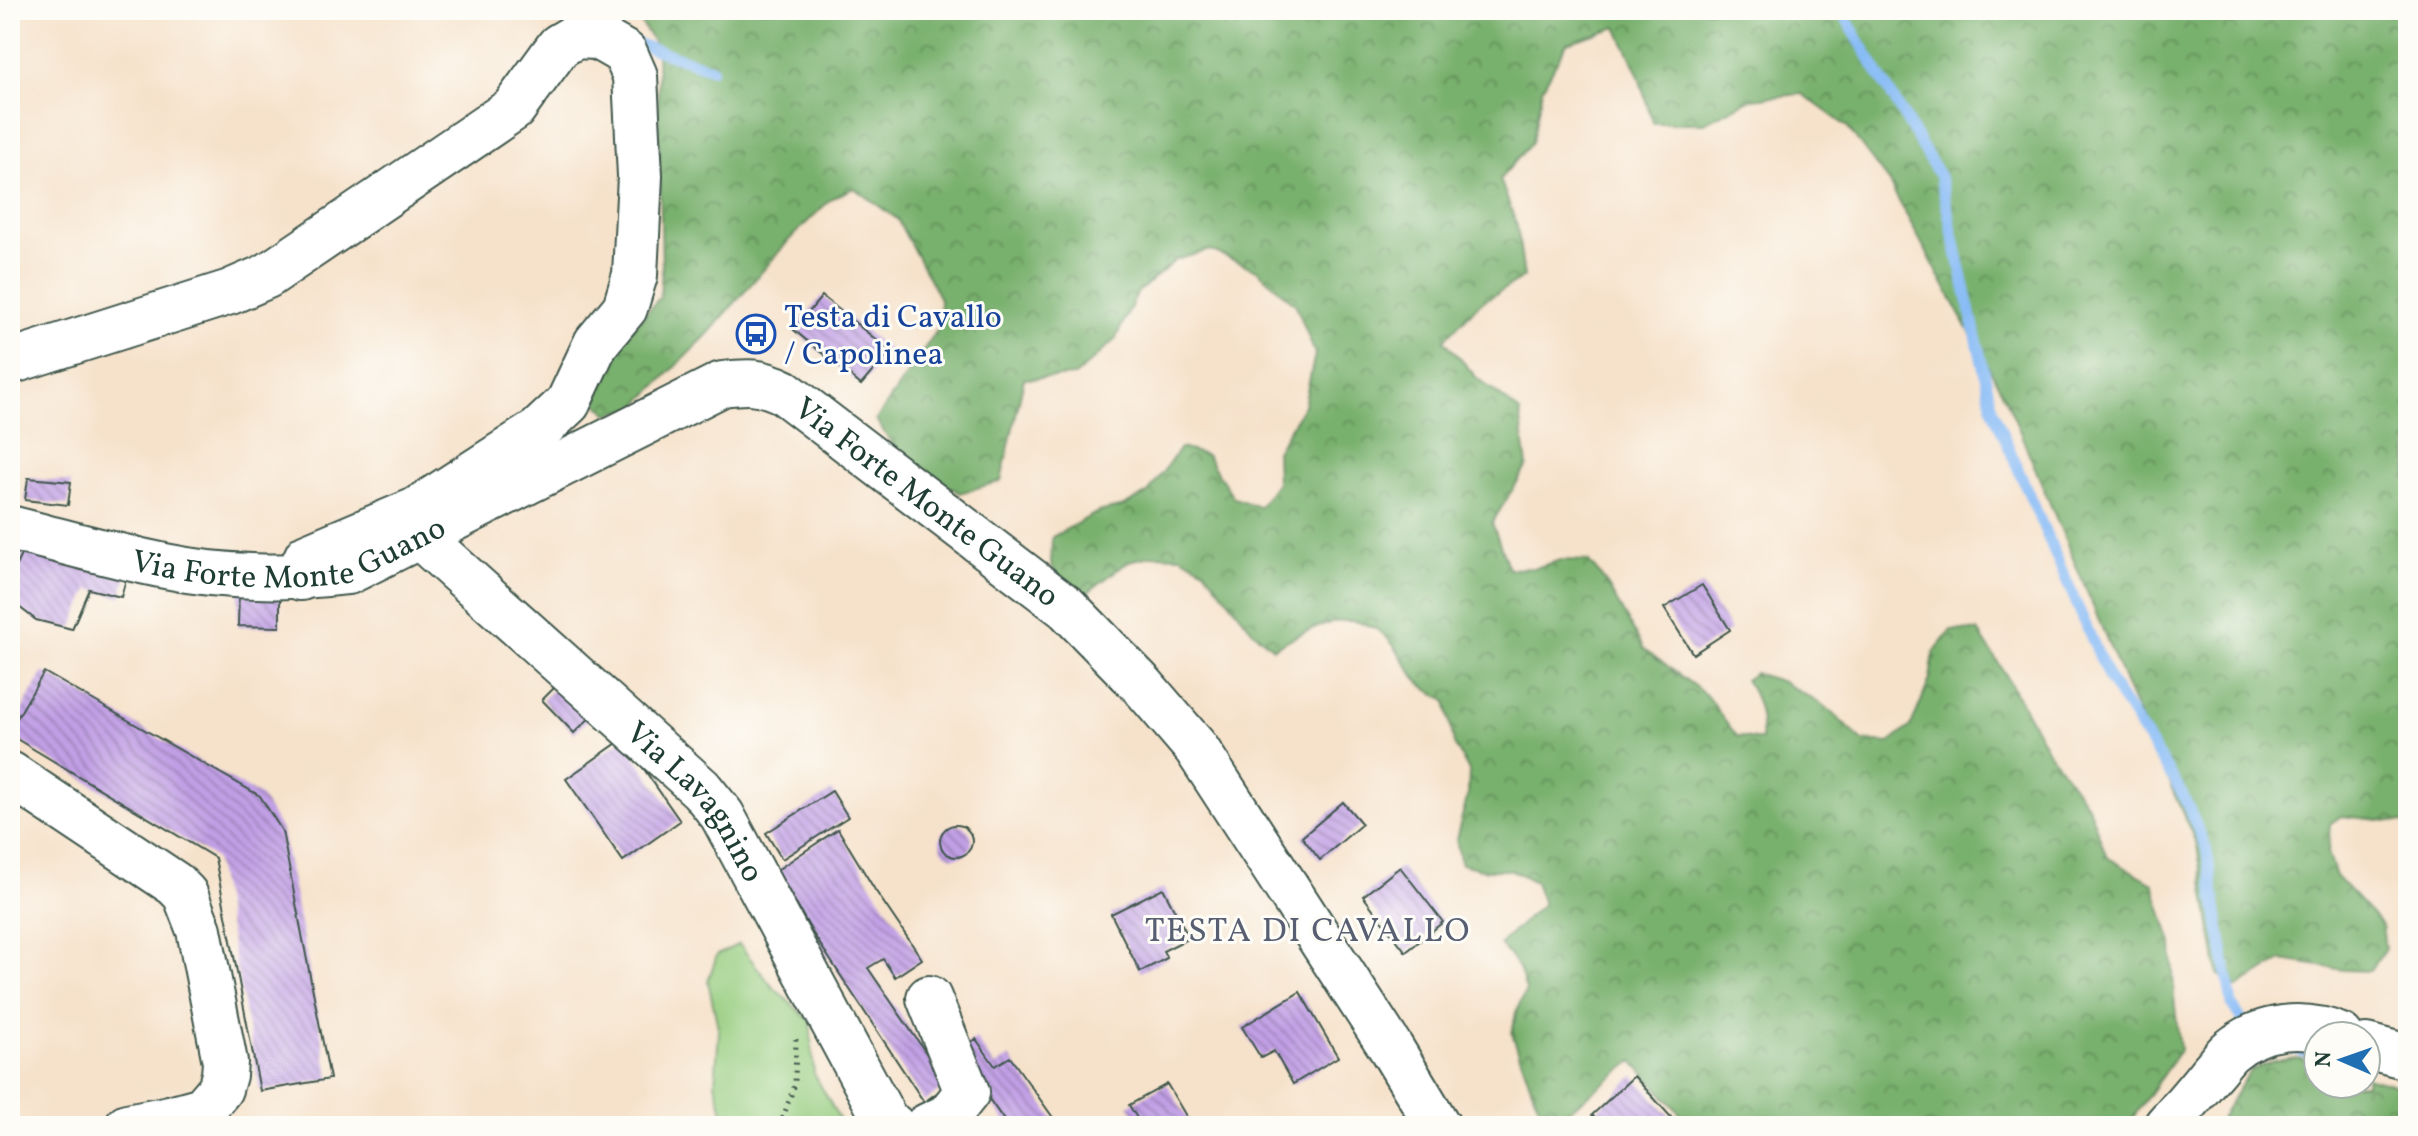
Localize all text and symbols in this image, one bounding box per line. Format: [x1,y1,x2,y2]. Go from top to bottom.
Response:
place label: Testa di Cavallo / Capolinea [784,297,1002,378]
bus stop icon: Testa di Cavallo / Capolinea [735,313,777,355]
street label: Via Forte Monte Guano [784,388,1067,619]
street label: Via Forte Monte Guano [127,507,454,601]
street label: Via Lavagnino [615,713,773,891]
district label: TESTA DI CAVALLO [1145,909,1471,956]
north arrow [2302,1020,2382,1100]
text: N [2309,1051,2340,1068]

